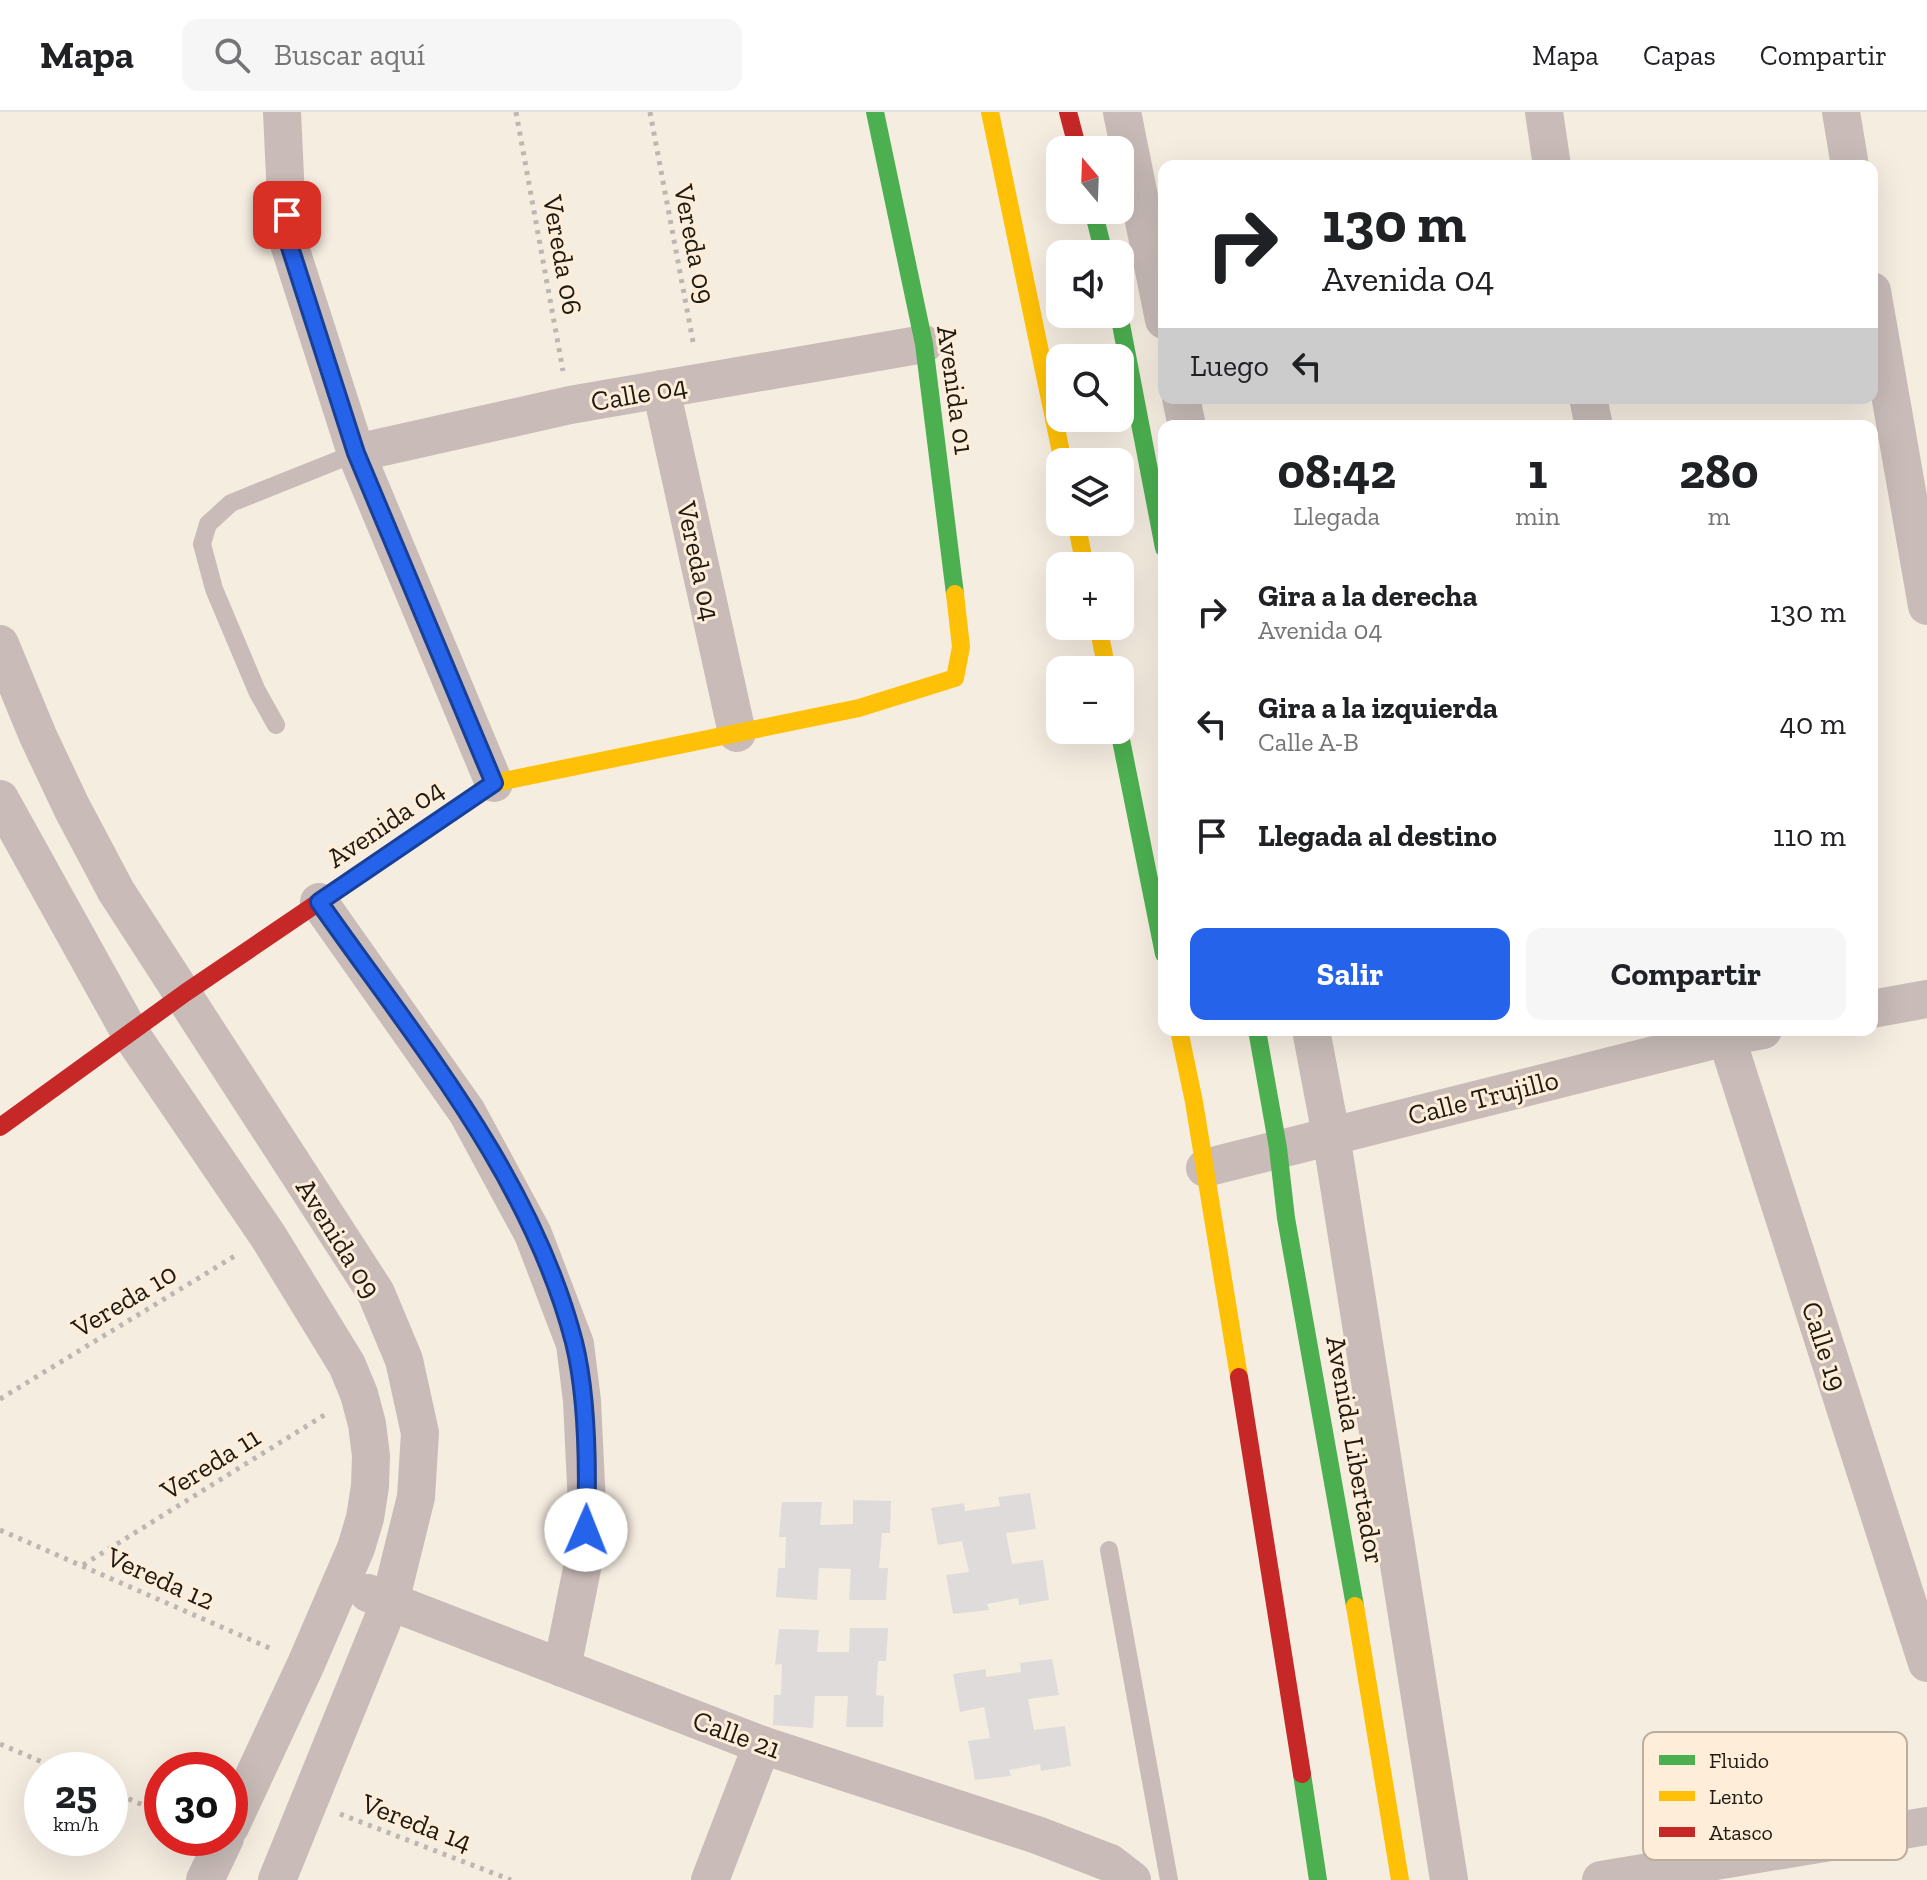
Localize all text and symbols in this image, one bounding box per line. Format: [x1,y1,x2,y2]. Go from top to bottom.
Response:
search box [182,19,742,91]
text: Mapa [40,32,134,78]
icon: search [210,33,254,77]
text: Buscar aquí [274,37,425,73]
text: Mapa [1532,39,1599,72]
text: Capas [1643,39,1716,72]
text: Compartir [1760,39,1887,72]
north arrow [1046,136,1134,224]
map controls [1046,136,1134,744]
pin [253,181,321,249]
street label: Vereda 09 [667,181,722,306]
text: 130 m [1322,189,1466,256]
street label: Vereda 06 [536,192,589,317]
icon: right [1190,192,1294,296]
icon: arrive [265,193,309,237]
button: sound [1046,240,1134,328]
text: Avenida 04 [1322,257,1494,300]
street label: Avenida 01 [930,323,981,457]
button: search [1046,344,1134,432]
icon: left [1285,344,1329,388]
text: Luego [1190,348,1269,384]
street label: Calle 04 [588,369,690,418]
text: 08:42 [1277,443,1396,500]
text: 1 [1528,443,1547,500]
text: 280 [1679,443,1759,500]
button: layers [1046,448,1134,536]
street label: Vereda 04 [670,498,727,624]
text: Llegada [1293,500,1380,532]
text: min [1515,500,1560,532]
text: m [1708,500,1730,532]
button: + [1046,552,1134,640]
text: Gira a la derecha [1258,578,1478,614]
icon: right [1190,590,1234,634]
text: 130 m [1770,594,1846,630]
text: Avenida 04 [1258,614,1383,646]
button: − [1046,656,1134,744]
text: Gira a la izquierda [1258,690,1498,726]
icon: left [1190,702,1234,746]
text: 40 m [1780,706,1846,742]
text: Calle A-B [1258,726,1359,758]
street label: Avenida 04 [320,772,450,875]
icon: arrive [1190,814,1234,858]
text: Llegada al destino [1258,818,1497,854]
text: 110 m [1773,818,1846,854]
button: Salir [1190,928,1510,1020]
button: Compartir [1526,928,1846,1020]
street label: Calle Trujillo [1404,1063,1562,1132]
street label: Avenida 09 [289,1173,388,1304]
street label: Vereda 10 [65,1256,183,1345]
street label: Calle 19 [1795,1297,1854,1395]
street label: Avenida Libertador [1319,1333,1392,1567]
street label: Vereda 11 [154,1420,266,1507]
position arrow [544,1488,628,1572]
street label: Vereda 12 [101,1540,220,1617]
street label: Calle 21 [688,1703,786,1766]
legend [1643,1732,1907,1860]
text: Fluido [1709,1747,1769,1774]
speed limit sign: 30 [144,1752,248,1856]
text: 25 [55,1770,97,1818]
text: Lento [1709,1783,1763,1810]
street label: Vereda 14 [356,1786,477,1859]
text: km/h [53,1812,99,1836]
text: Atasco [1709,1819,1773,1846]

